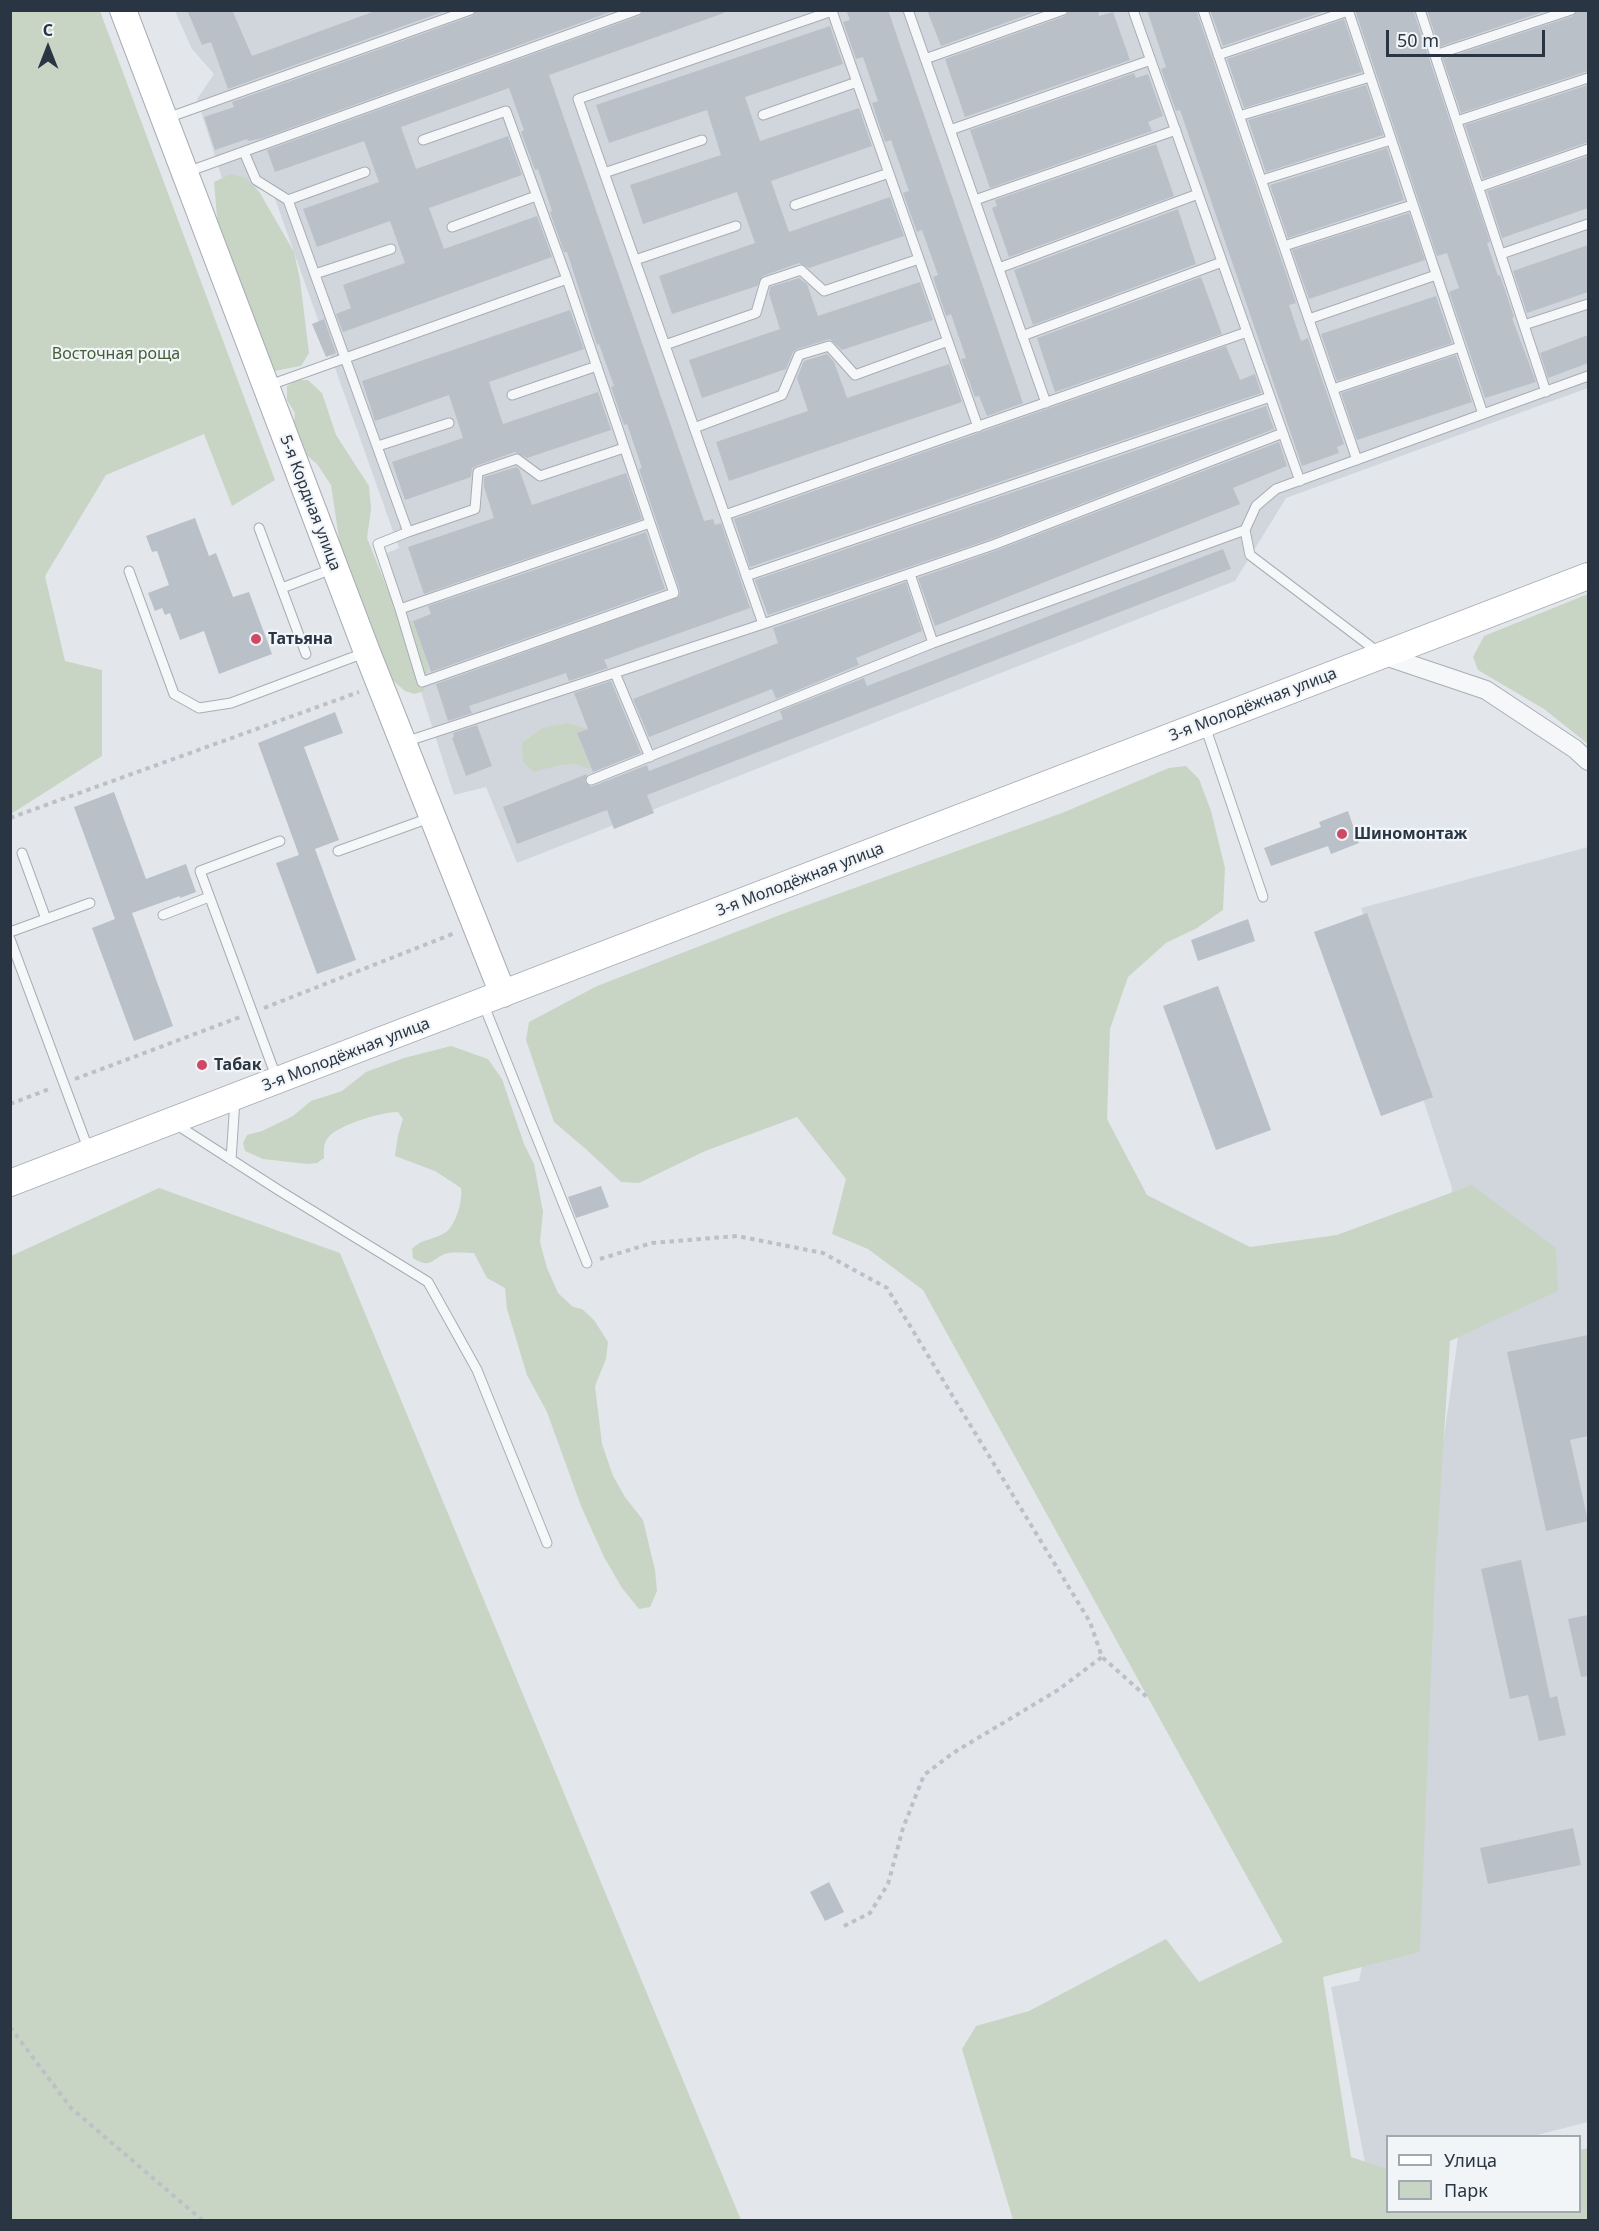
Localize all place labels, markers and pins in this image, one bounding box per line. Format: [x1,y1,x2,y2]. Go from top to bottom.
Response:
place label: Татьяна [268,629,333,649]
marker: Татьяна [249,632,263,646]
place label: Шиномонтаж [1354,824,1467,844]
marker: Шиномонтаж [1335,827,1349,841]
place label: Табак [214,1055,262,1075]
marker: Табак [195,1058,209,1072]

